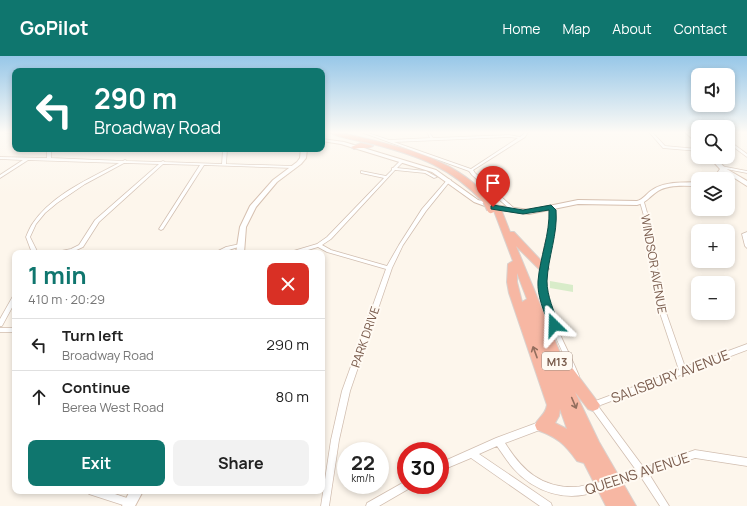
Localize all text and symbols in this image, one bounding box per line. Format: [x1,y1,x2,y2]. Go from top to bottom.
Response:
text: GoPilot [20,15,88,41]
text: Home [503,19,540,38]
text: Map [562,19,590,38]
text: About [612,19,652,38]
text: Contact [674,19,727,38]
map controls [691,68,735,320]
button: sound [691,68,735,112]
text: 290 m [94,79,177,117]
icon: left [28,84,80,136]
text: Broadway Road [94,115,221,139]
button: search [691,120,735,164]
pin [476,166,510,207]
icon: arrive [482,172,504,194]
button: layers [691,172,735,216]
street label: WINDSOR AVENUE [637,213,671,315]
button: + [691,224,735,268]
text: 1 min [28,258,87,291]
button: close [267,263,309,305]
button: − [691,276,735,320]
text: 410 m · 20:29 [28,290,105,308]
street label: PARK DRIVE [347,304,383,370]
position arrow [533,304,575,346]
text: Turn left [62,325,124,346]
icon: left [28,334,50,356]
text: 290 m [266,334,309,355]
street label: SALISBURY AVENUE [608,345,732,407]
text: Broadway Road [62,346,154,364]
one-way arrow [530,347,538,359]
road number: M13 [542,352,572,370]
text: Continue [62,377,130,398]
icon: ahead [28,386,50,408]
text: 80 m [275,386,309,407]
one-way arrow [571,397,578,409]
text: Berea West Road [62,398,164,416]
button: Exit [28,440,165,486]
button: Share [173,440,309,486]
speed limit sign: 30 [397,442,449,494]
street label: QUEENS AVENUE [582,447,692,499]
text: 22 [351,449,375,476]
text: km/h [351,471,375,485]

